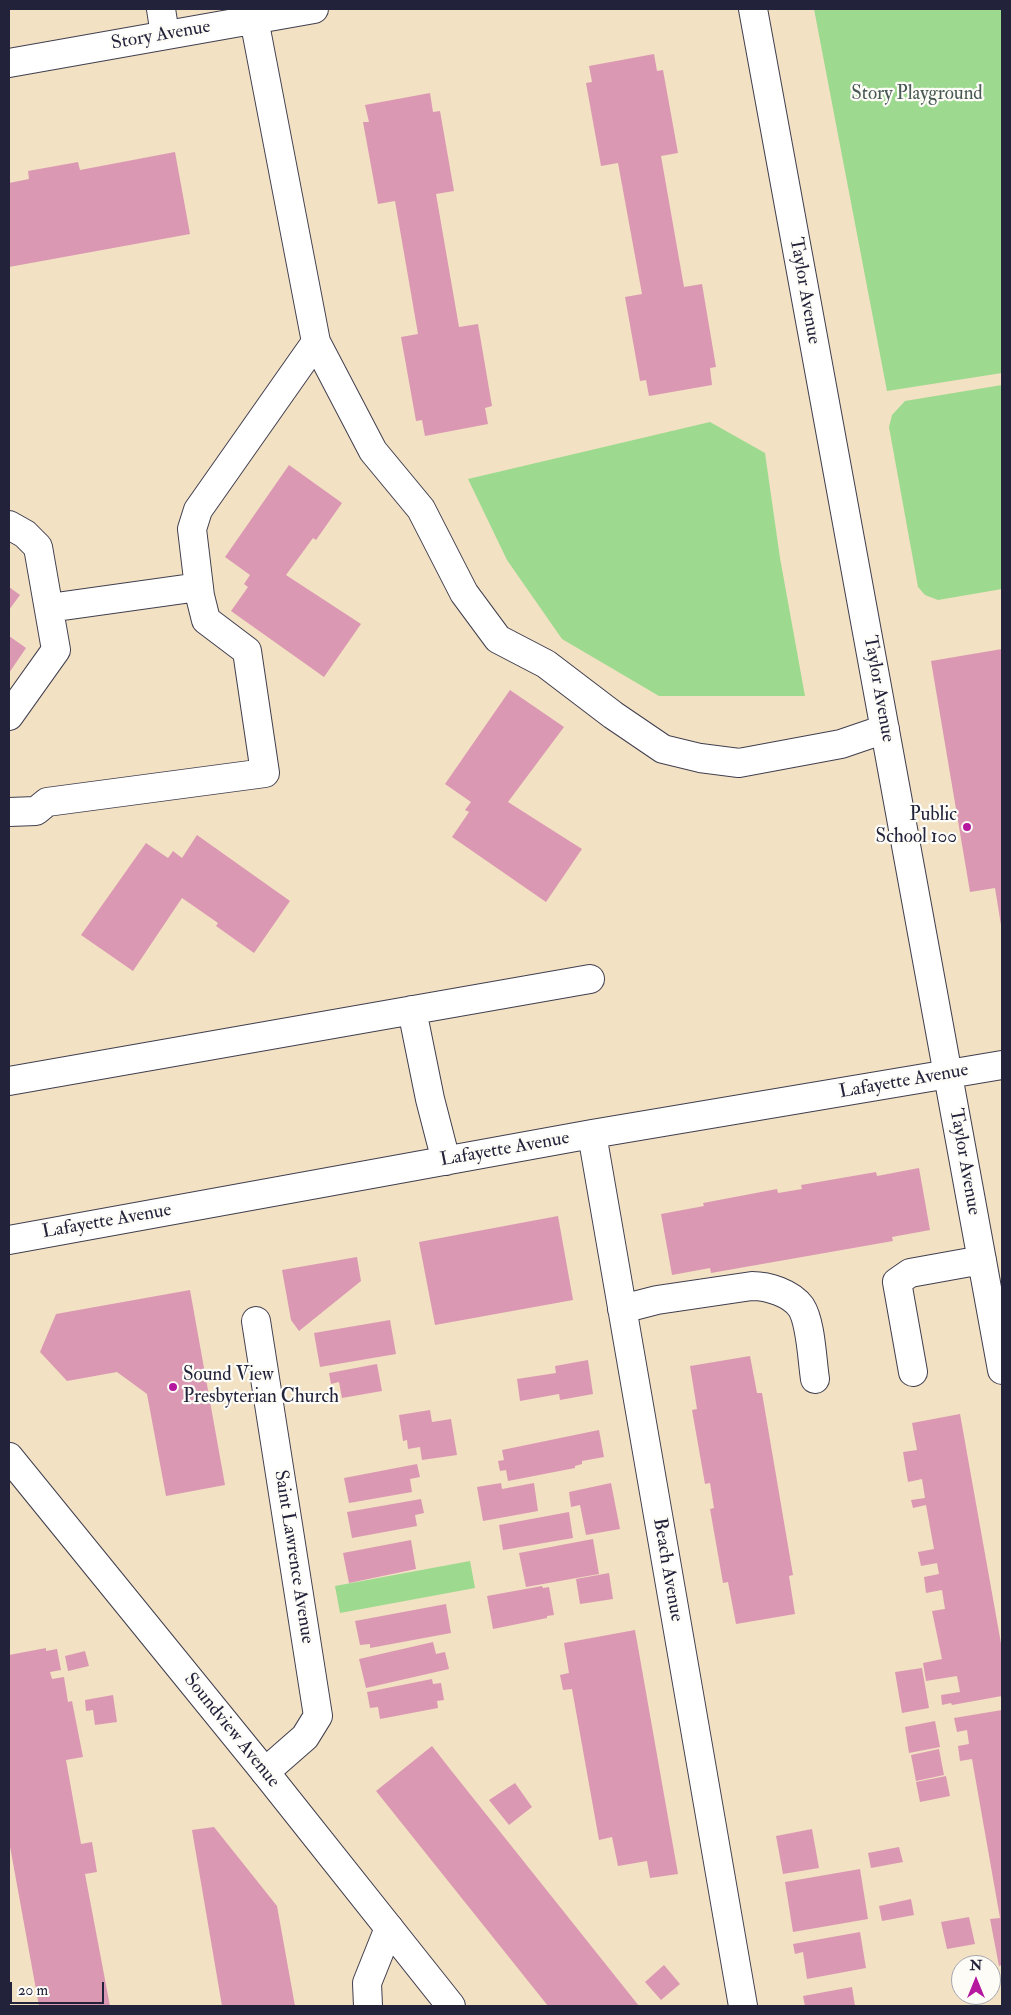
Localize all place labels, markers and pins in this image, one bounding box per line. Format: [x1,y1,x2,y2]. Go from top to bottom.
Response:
place label: Public School 100 [876,805,957,849]
marker: Public School 100 [961,821,973,833]
place label: Sound View Presbyterian Church [183,1365,339,1409]
marker: Sound View Presbyterian Church [167,1381,179,1393]

